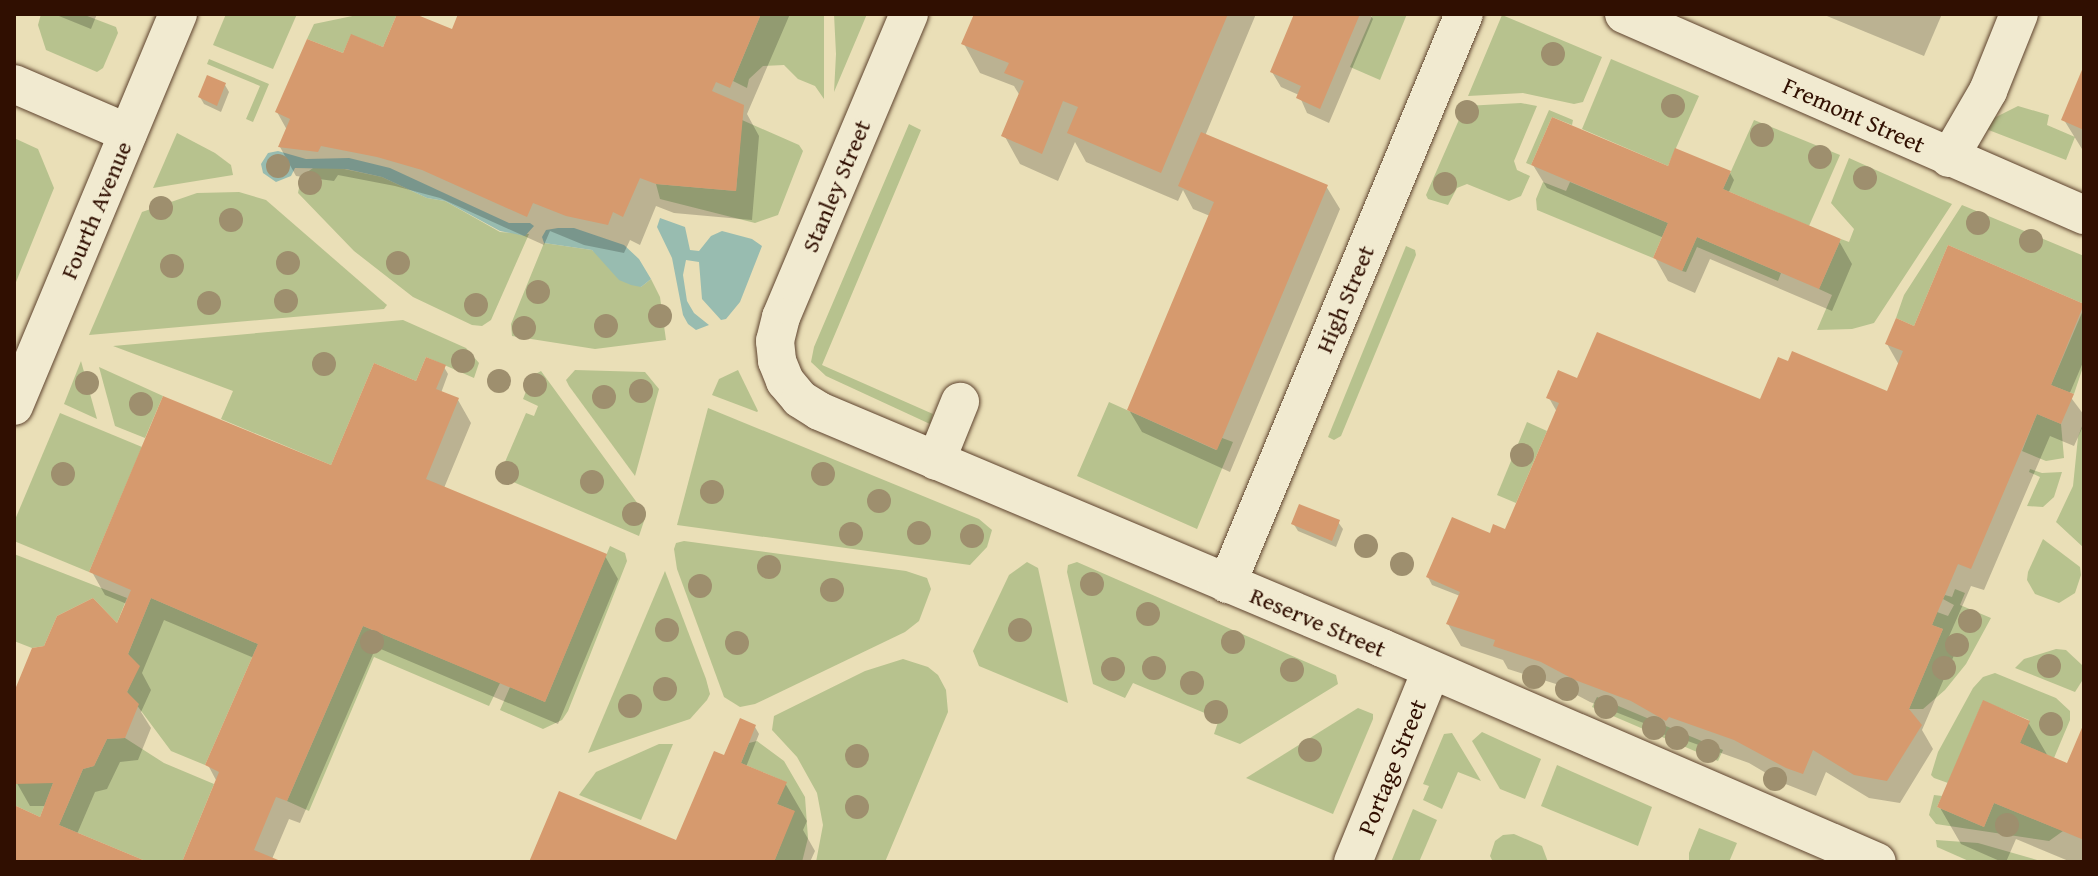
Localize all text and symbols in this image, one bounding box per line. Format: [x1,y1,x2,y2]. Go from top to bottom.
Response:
street label: Fremont Street [1779,71,1929,159]
street label: Stanley Street [795,115,877,257]
street label: Fourth Avenue [54,137,138,283]
street label: High Street [1309,241,1381,357]
street label: Reserve Street [1246,581,1390,663]
street label: Portage Street [1352,695,1432,839]

